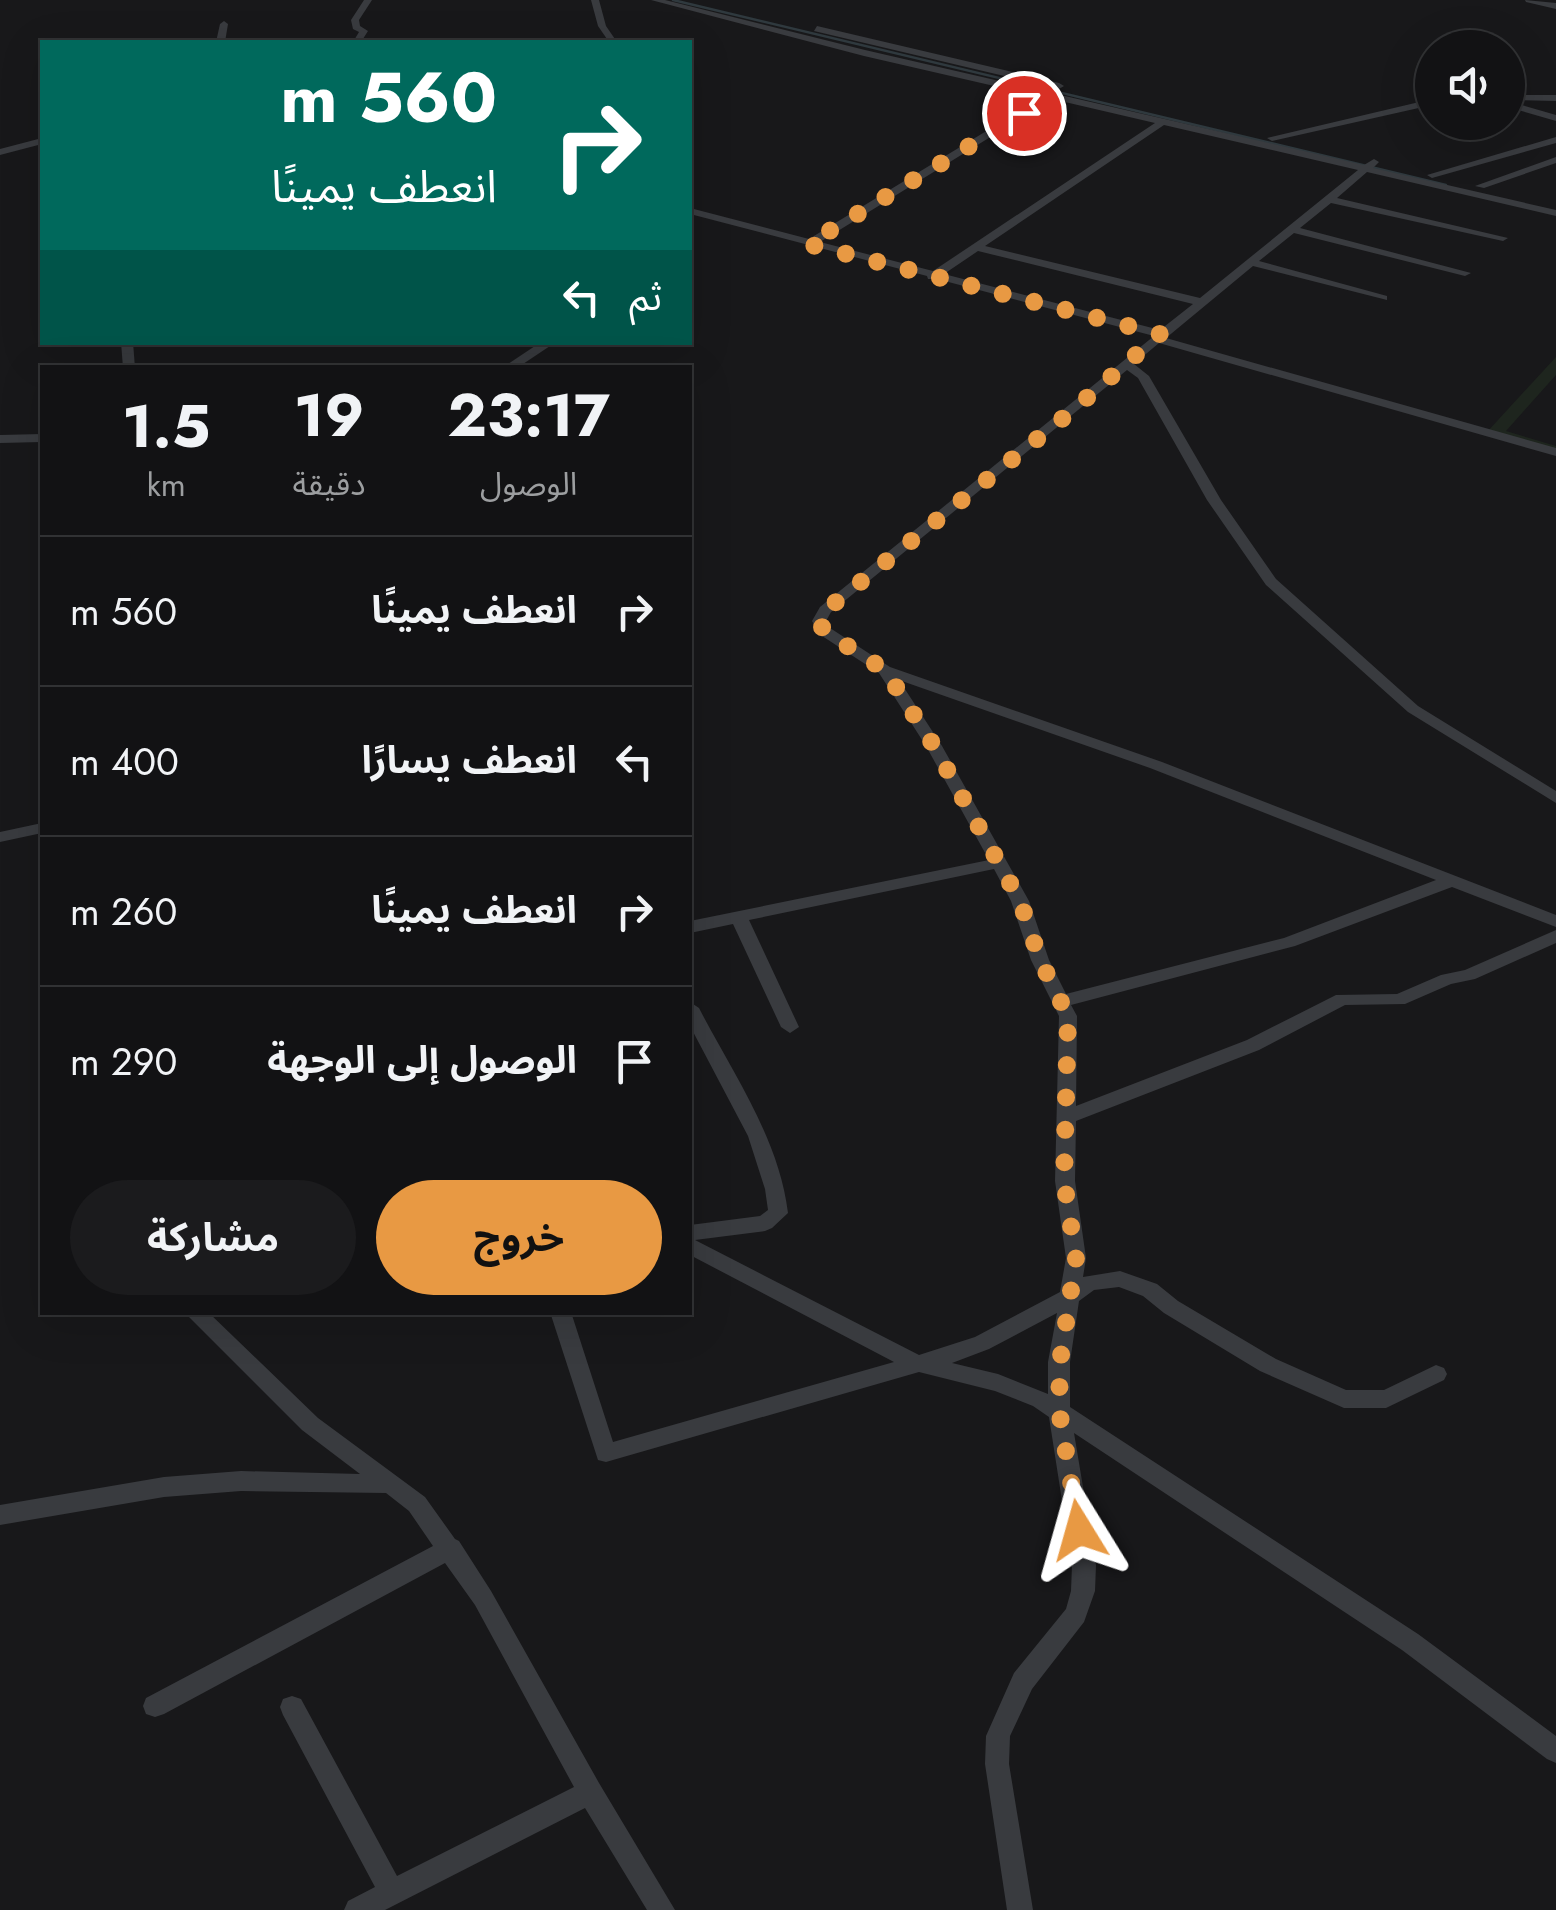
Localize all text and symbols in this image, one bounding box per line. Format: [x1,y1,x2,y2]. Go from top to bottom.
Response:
map controls [1415,30,1525,140]
button: sound [1415,30,1525,140]
text: 560 m [280,47,497,148]
pin [982,71,1067,156]
icon: right [532,80,662,210]
icon: arrive [997,86,1052,141]
text: انعطف يمينًا [271,154,497,219]
text: ثم [629,269,662,324]
icon: left [554,270,609,325]
text: 19 [294,372,364,459]
text: 23:17 [447,372,610,459]
text: 1.5 [122,383,211,470]
text: دقيقة [293,461,365,507]
text: الوصول [480,461,577,507]
text: km [147,462,186,508]
text: انعطف يمينًا [371,582,577,637]
text: 560 m [70,584,177,639]
icon: right [607,584,662,639]
text: انعطف يسارًا [361,732,577,787]
text: 400 m [70,734,179,789]
icon: left [607,734,662,789]
text: انعطف يمينًا [371,882,577,937]
text: 260 m [70,884,177,939]
icon: right [607,884,662,939]
text: الوصول إلى الوجهة [267,1032,577,1087]
text: 290 m [70,1034,177,1089]
icon: arrive [607,1034,662,1089]
button: مشاركة [70,1180,356,1295]
button: خروج [376,1180,662,1295]
position arrow [1027,1478,1131,1582]

